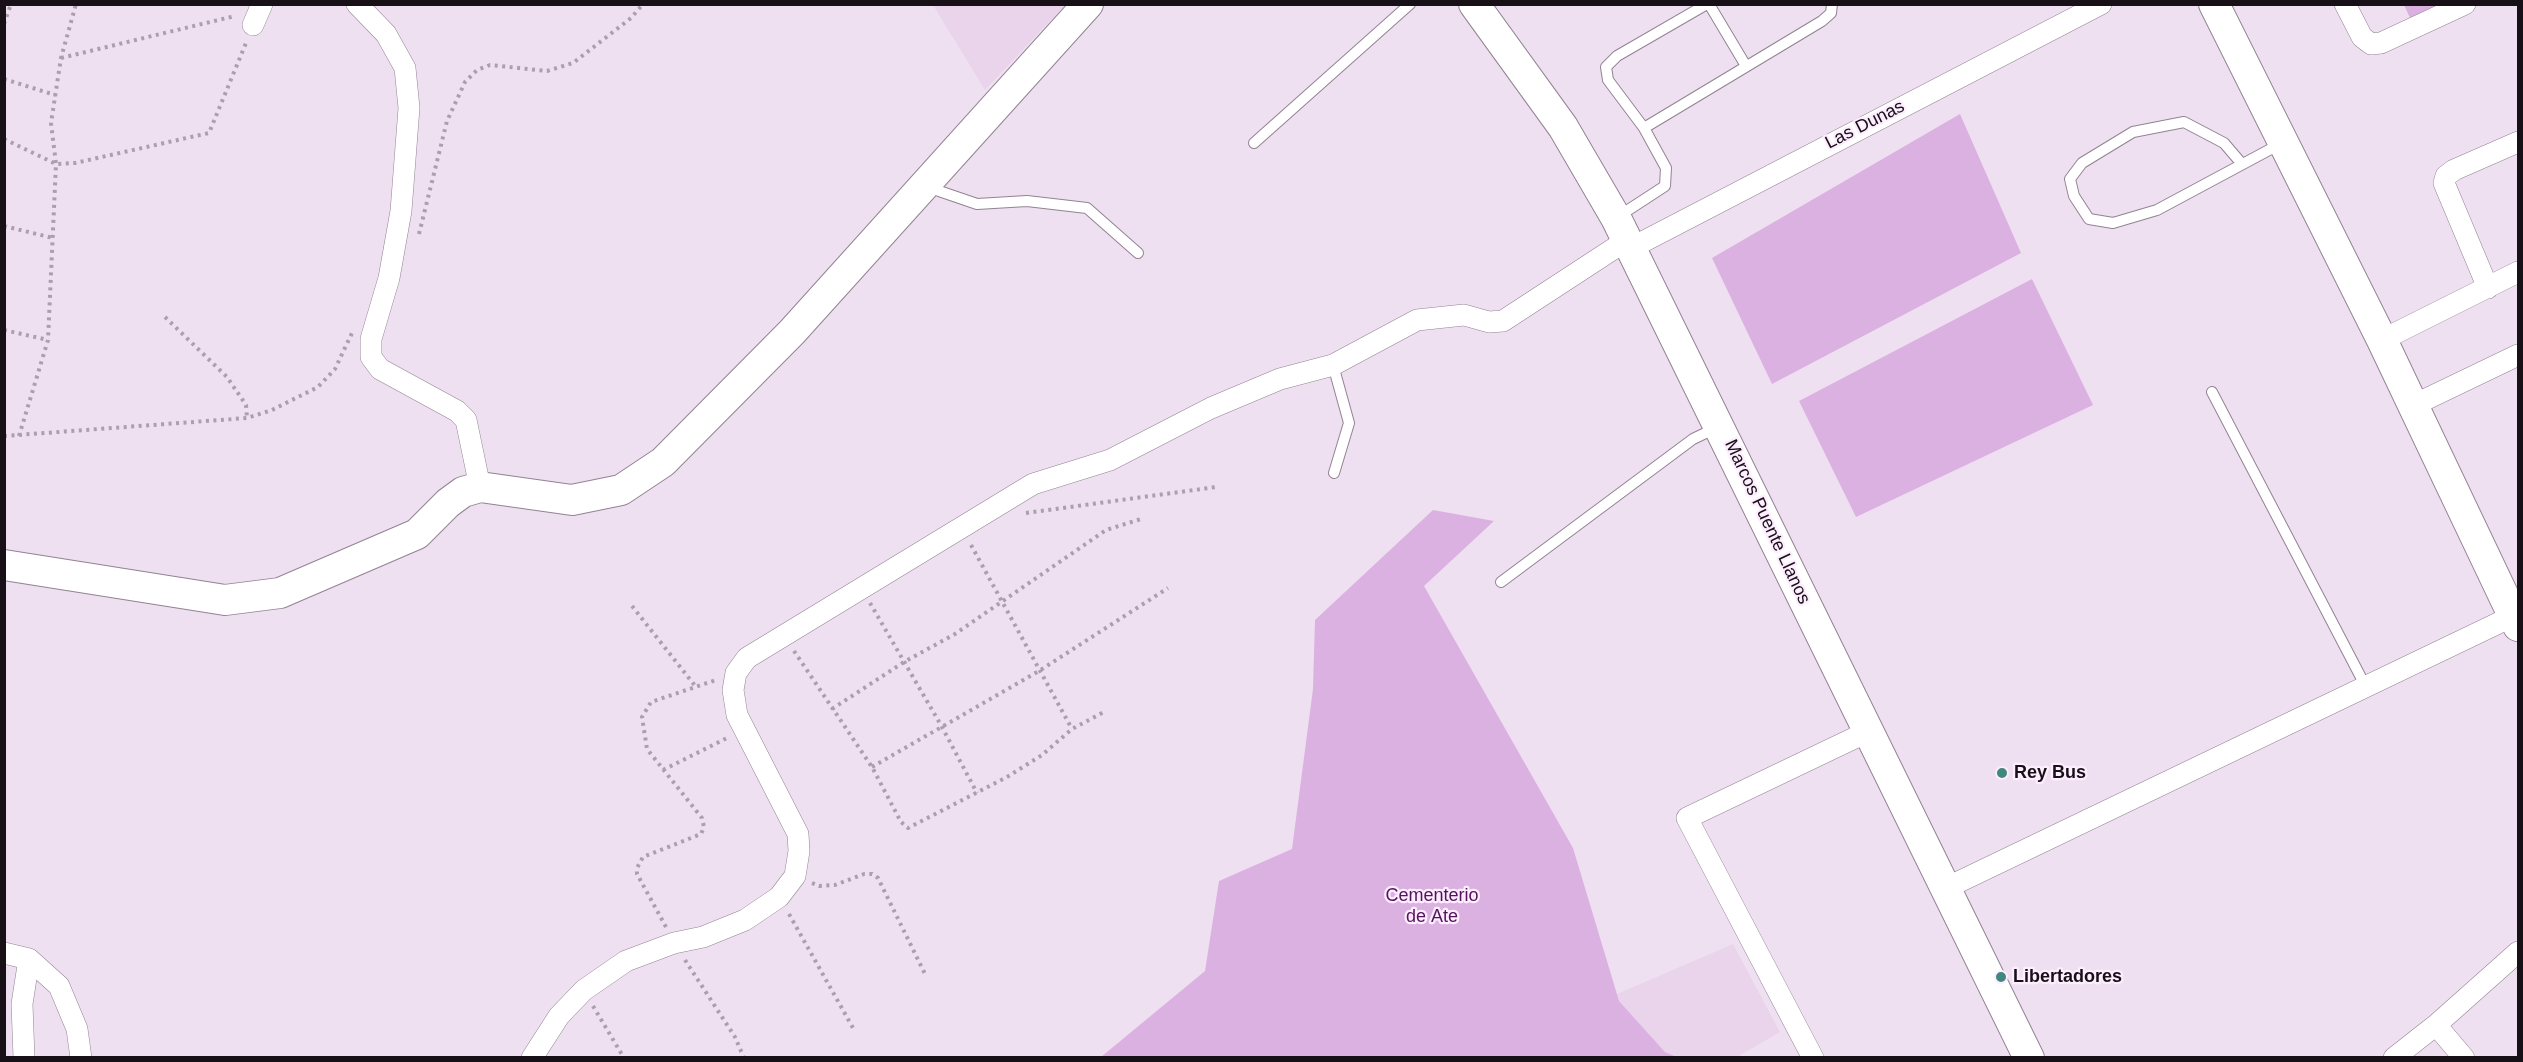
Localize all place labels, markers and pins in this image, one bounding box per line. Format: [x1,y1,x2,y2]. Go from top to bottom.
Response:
place label: Rey Bus [2014,762,2086,784]
marker: Rey Bus [1995,766,2009,780]
place label: Libertadores [2013,966,2122,988]
marker: Libertadores [1994,970,2008,984]

